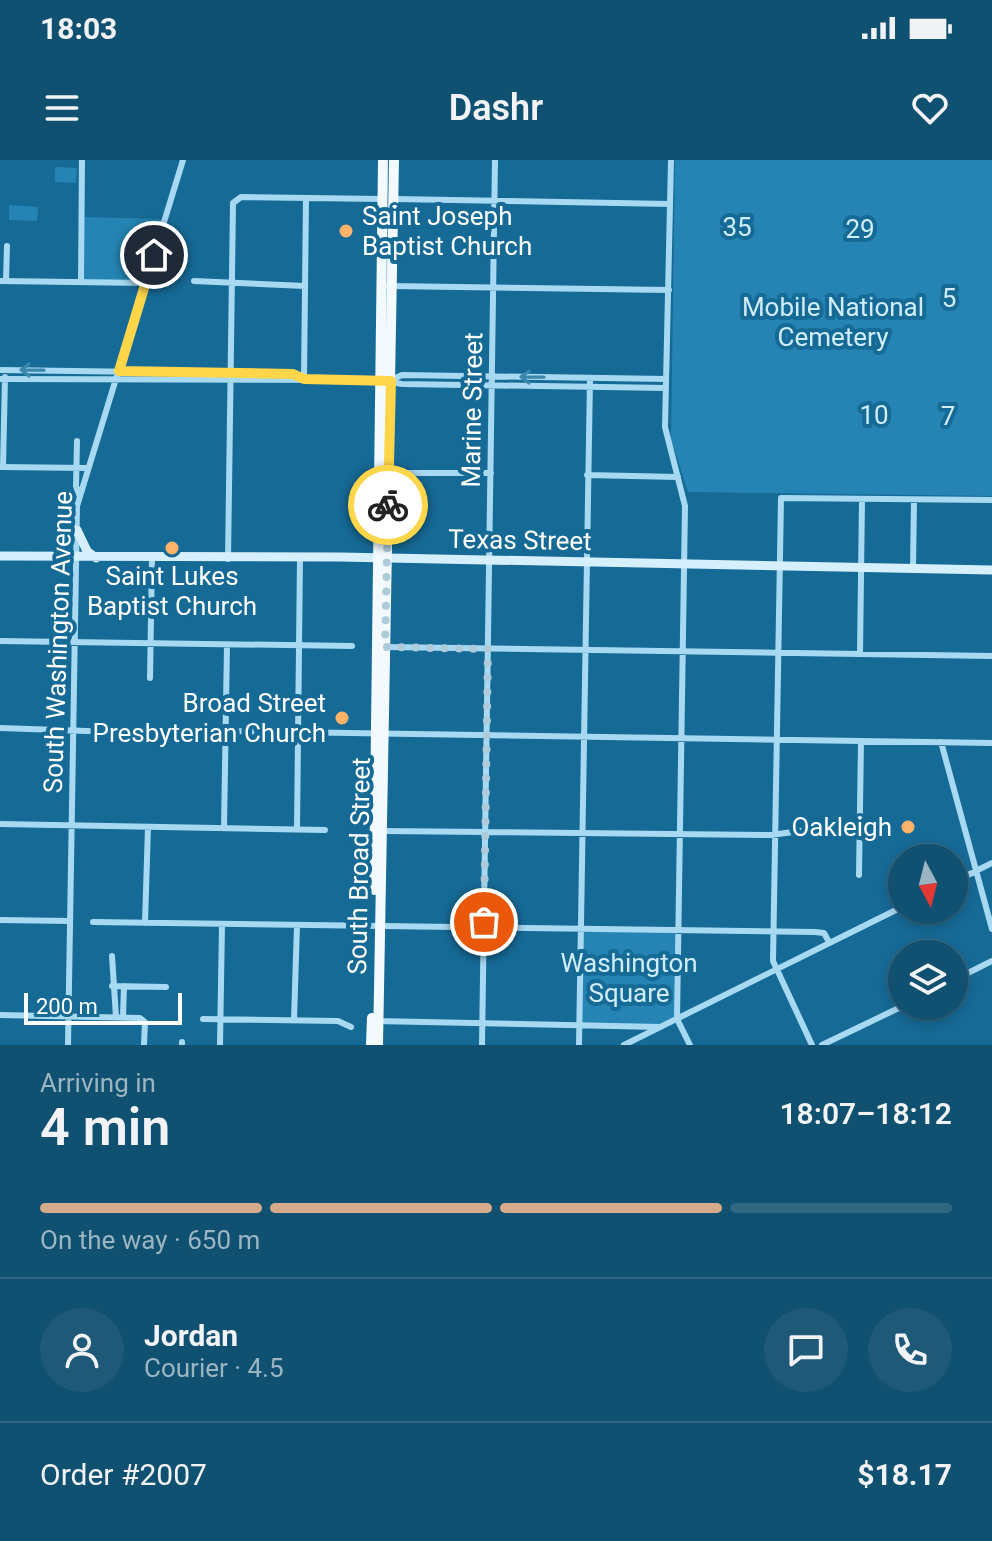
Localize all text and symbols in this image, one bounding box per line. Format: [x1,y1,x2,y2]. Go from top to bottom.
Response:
text: 18:03 [40,11,117,46]
icon: menu [40,86,84,130]
icon: heart [908,86,952,130]
text: Dashr [449,87,543,129]
place label: Saint Joseph Baptist Church [362,201,532,261]
park label: 35 [722,212,752,242]
park label: 29 [845,214,875,244]
pin [120,221,188,289]
marker: Saint Joseph Baptist Church [337,222,355,240]
icon: home [132,233,176,277]
park label: 5 [942,283,956,313]
park label: Mobile National Cemetery [742,292,924,352]
street label: Marine Street [456,332,488,488]
one-way arrow [19,362,46,378]
one-way arrow [519,369,546,385]
park label: 10 [859,400,889,430]
park label: 7 [941,401,955,431]
courier [348,465,428,545]
icon: bike [366,483,410,527]
street label: South Washington Avenue [38,490,78,794]
street label: Texas Street [448,524,592,556]
marker: Saint Lukes Baptist Church [163,539,181,557]
place label: Saint Lukes Baptist Church [87,561,257,621]
place label: Broad Street Presbyterian Church [93,688,326,748]
marker: Broad Street Presbyterian Church [333,709,351,727]
street label: South Broad Street [342,757,376,975]
place label: Oakleigh [791,812,892,842]
marker: Oakleigh [899,818,917,836]
north arrow [888,844,968,924]
map controls [888,844,968,1020]
pin [450,888,518,956]
icon: bag [462,900,506,944]
button: layers [888,940,968,1020]
park label: Washington Square [560,948,698,1008]
scale bar [24,989,182,1025]
text: 200 m [36,994,98,1019]
text: Arriving in [40,1068,156,1098]
text: 18:07–18:12 [779,1096,952,1131]
text: 4 min [40,1097,170,1158]
text: On the way · 650 m [40,1225,260,1255]
button: person [40,1308,124,1392]
button: chat [764,1308,848,1392]
button: phone [868,1308,952,1392]
text: Jordan [144,1318,238,1353]
text: Courier · 4.5 [144,1353,284,1383]
text: Order #2007 [40,1457,207,1492]
text: $18.17 [857,1457,952,1492]

